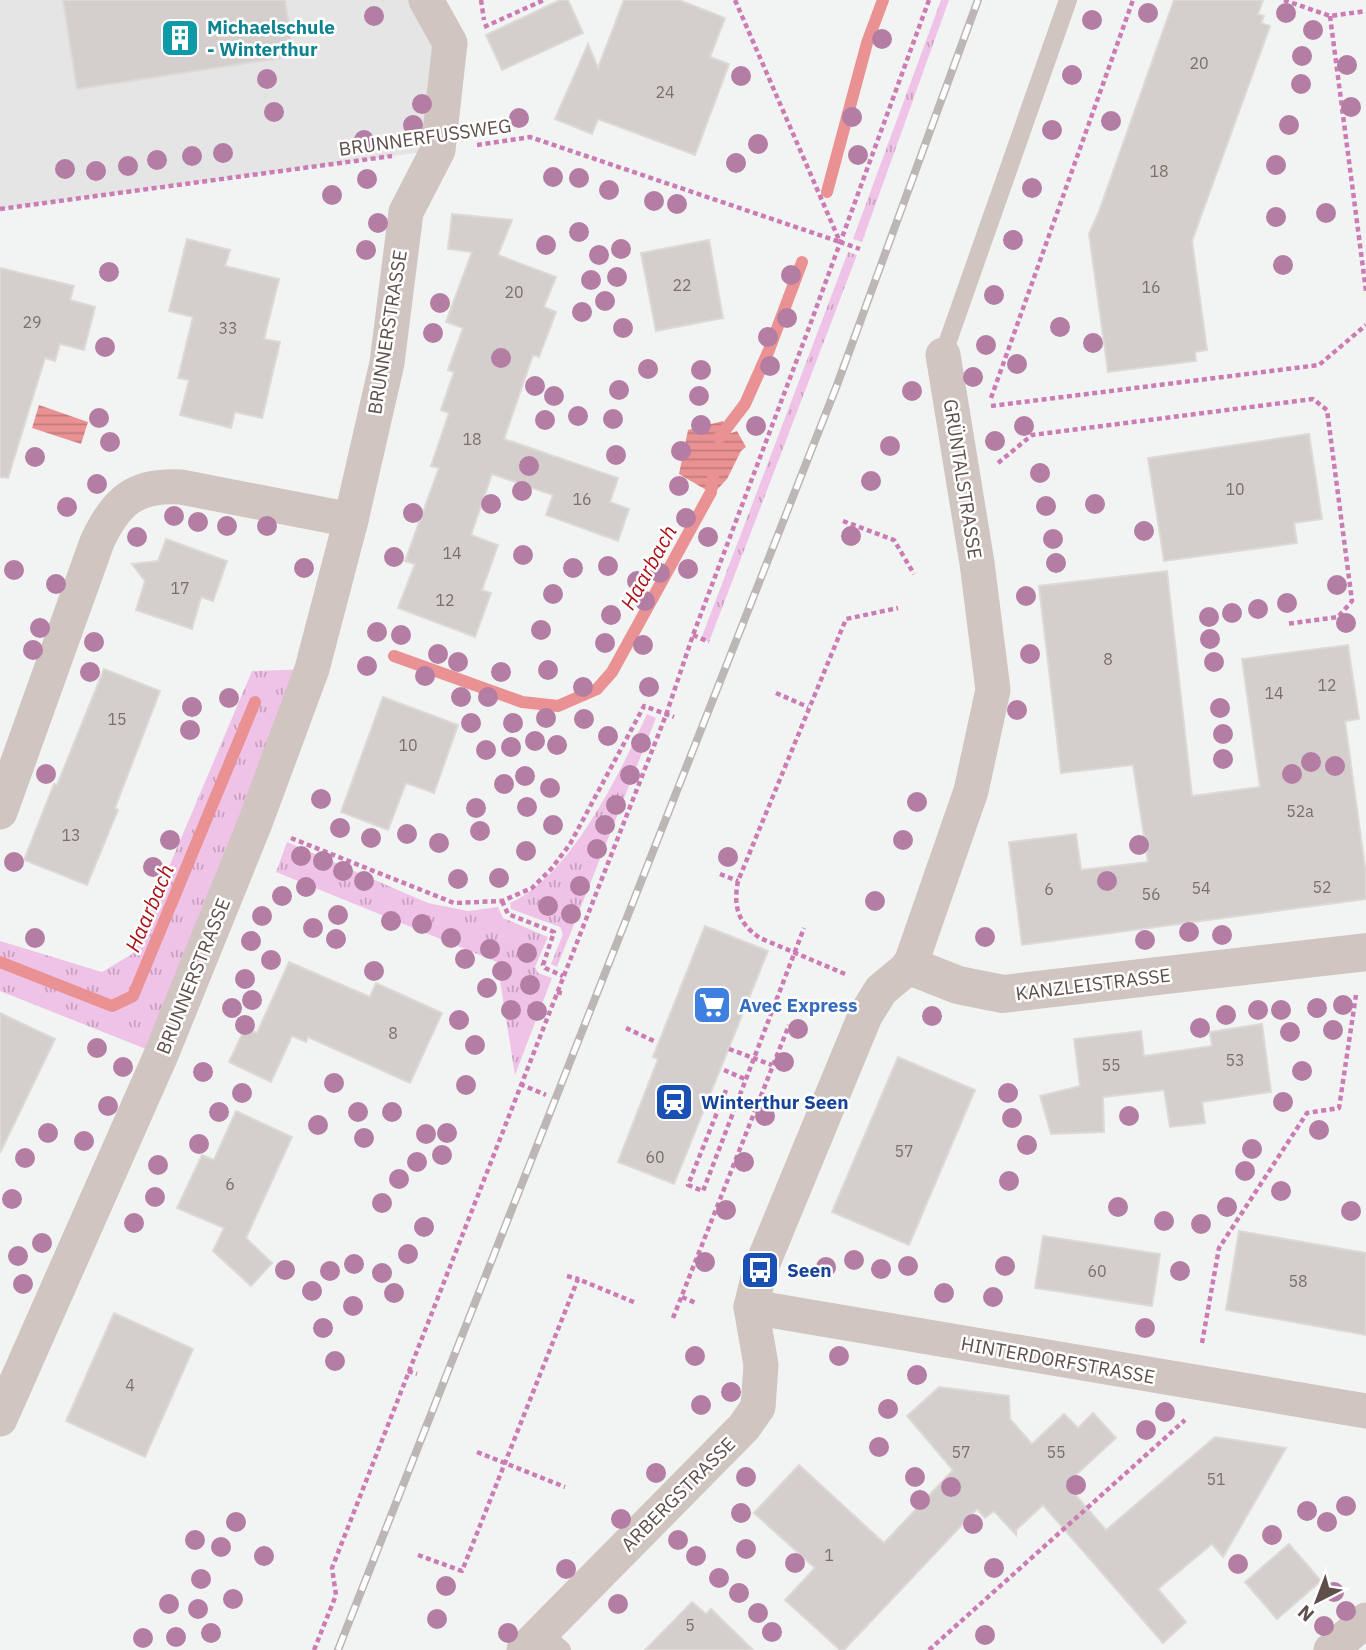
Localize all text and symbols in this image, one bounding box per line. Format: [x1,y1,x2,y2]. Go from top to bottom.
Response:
place label: Michaelschule - Winterthur [207,15,335,61]
building icon: Michaelschule - Winterthur [159,17,201,59]
house number: 20 [1189,53,1209,73]
house number: 24 [655,82,675,102]
street label: BRUNNERFUSSWEG [337,113,513,161]
house number: 18 [1149,161,1169,181]
street label: BRUNNERSTRASSE [362,248,412,416]
house number: 22 [672,275,692,295]
house number: 16 [1141,277,1161,297]
house number: 20 [504,282,524,302]
house number: 29 [22,312,42,332]
house number: 33 [218,318,238,338]
street label: GRÜNTALSTRASSE [938,397,988,561]
house number: 18 [462,429,482,449]
house number: 10 [1225,479,1245,499]
house number: 16 [572,489,592,509]
water label: Haarbach [613,520,683,614]
house number: 14 [442,543,462,563]
house number: 17 [170,578,190,598]
house number: 12 [435,590,455,610]
house number: 8 [1103,649,1113,669]
house number: 12 [1317,675,1337,695]
house number: 14 [1264,683,1284,703]
house number: 15 [107,709,127,729]
house number: 10 [398,735,418,755]
house number: 52a [1286,801,1314,821]
house number: 13 [61,825,81,845]
water label: Haarbach [118,860,180,956]
house number: 52 [1312,877,1332,897]
house number: 54 [1191,878,1211,898]
house number: 6 [1044,879,1054,899]
house number: 56 [1141,884,1161,904]
street label: BRUNNERSTRASSE [151,894,235,1058]
street label: KANZLEISTRASSE [1014,963,1172,1005]
supermarket icon: Avec Express [691,984,733,1026]
place label: Avec Express [739,993,858,1017]
house number: 8 [388,1023,398,1043]
house number: 53 [1225,1050,1245,1070]
house number: 55 [1101,1055,1121,1075]
station icon: Winterthur Seen [653,1081,695,1123]
place label: Winterthur Seen [701,1090,849,1114]
house number: 57 [894,1141,914,1161]
house number: 60 [645,1147,665,1167]
house number: 6 [225,1174,235,1194]
bus stop icon: Seen [739,1249,781,1291]
place label: Seen [787,1258,832,1282]
house number: 60 [1087,1261,1107,1281]
house number: 58 [1288,1271,1308,1291]
street label: HINTERDORFSTRASSE [959,1331,1157,1389]
house number: 4 [125,1375,135,1395]
street label: ARBERGSTRASSE [616,1432,740,1556]
house number: 57 [951,1442,971,1462]
house number: 55 [1046,1442,1066,1462]
house number: 51 [1206,1469,1226,1489]
house number: 1 [824,1545,834,1565]
north arrow [1282,1566,1352,1636]
text: N [1292,1600,1319,1627]
house number: 5 [685,1615,695,1635]

